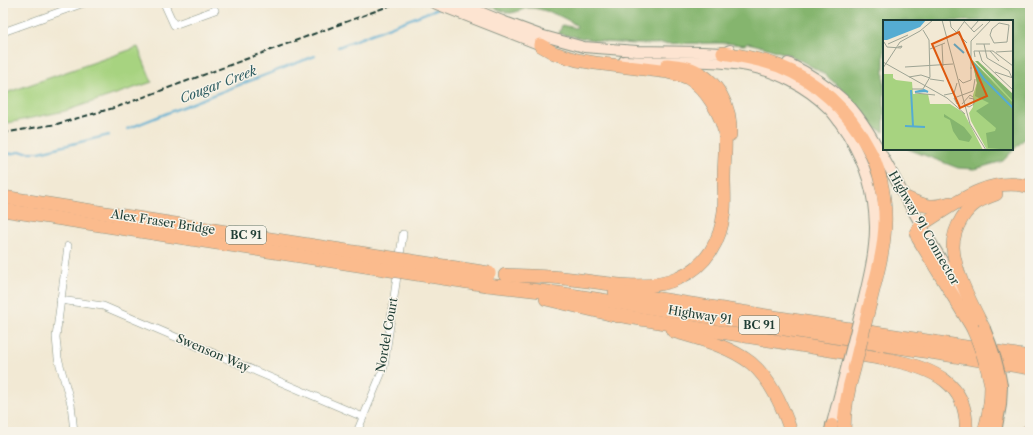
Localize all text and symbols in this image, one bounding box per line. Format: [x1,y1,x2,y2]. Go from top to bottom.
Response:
inset map [883,20,1013,150]
water label: Cougar Creek [177,62,259,106]
street label: Highway 91 Connector [886,168,963,287]
street label: Alex Fraser Bridge [109,206,216,237]
road number: BC 91 [226,226,266,244]
street label: Nordel Court [373,295,401,374]
street label: Highway 91 [667,302,733,327]
road number: BC 91 [739,316,779,334]
street label: Swenson Way [174,330,253,375]

